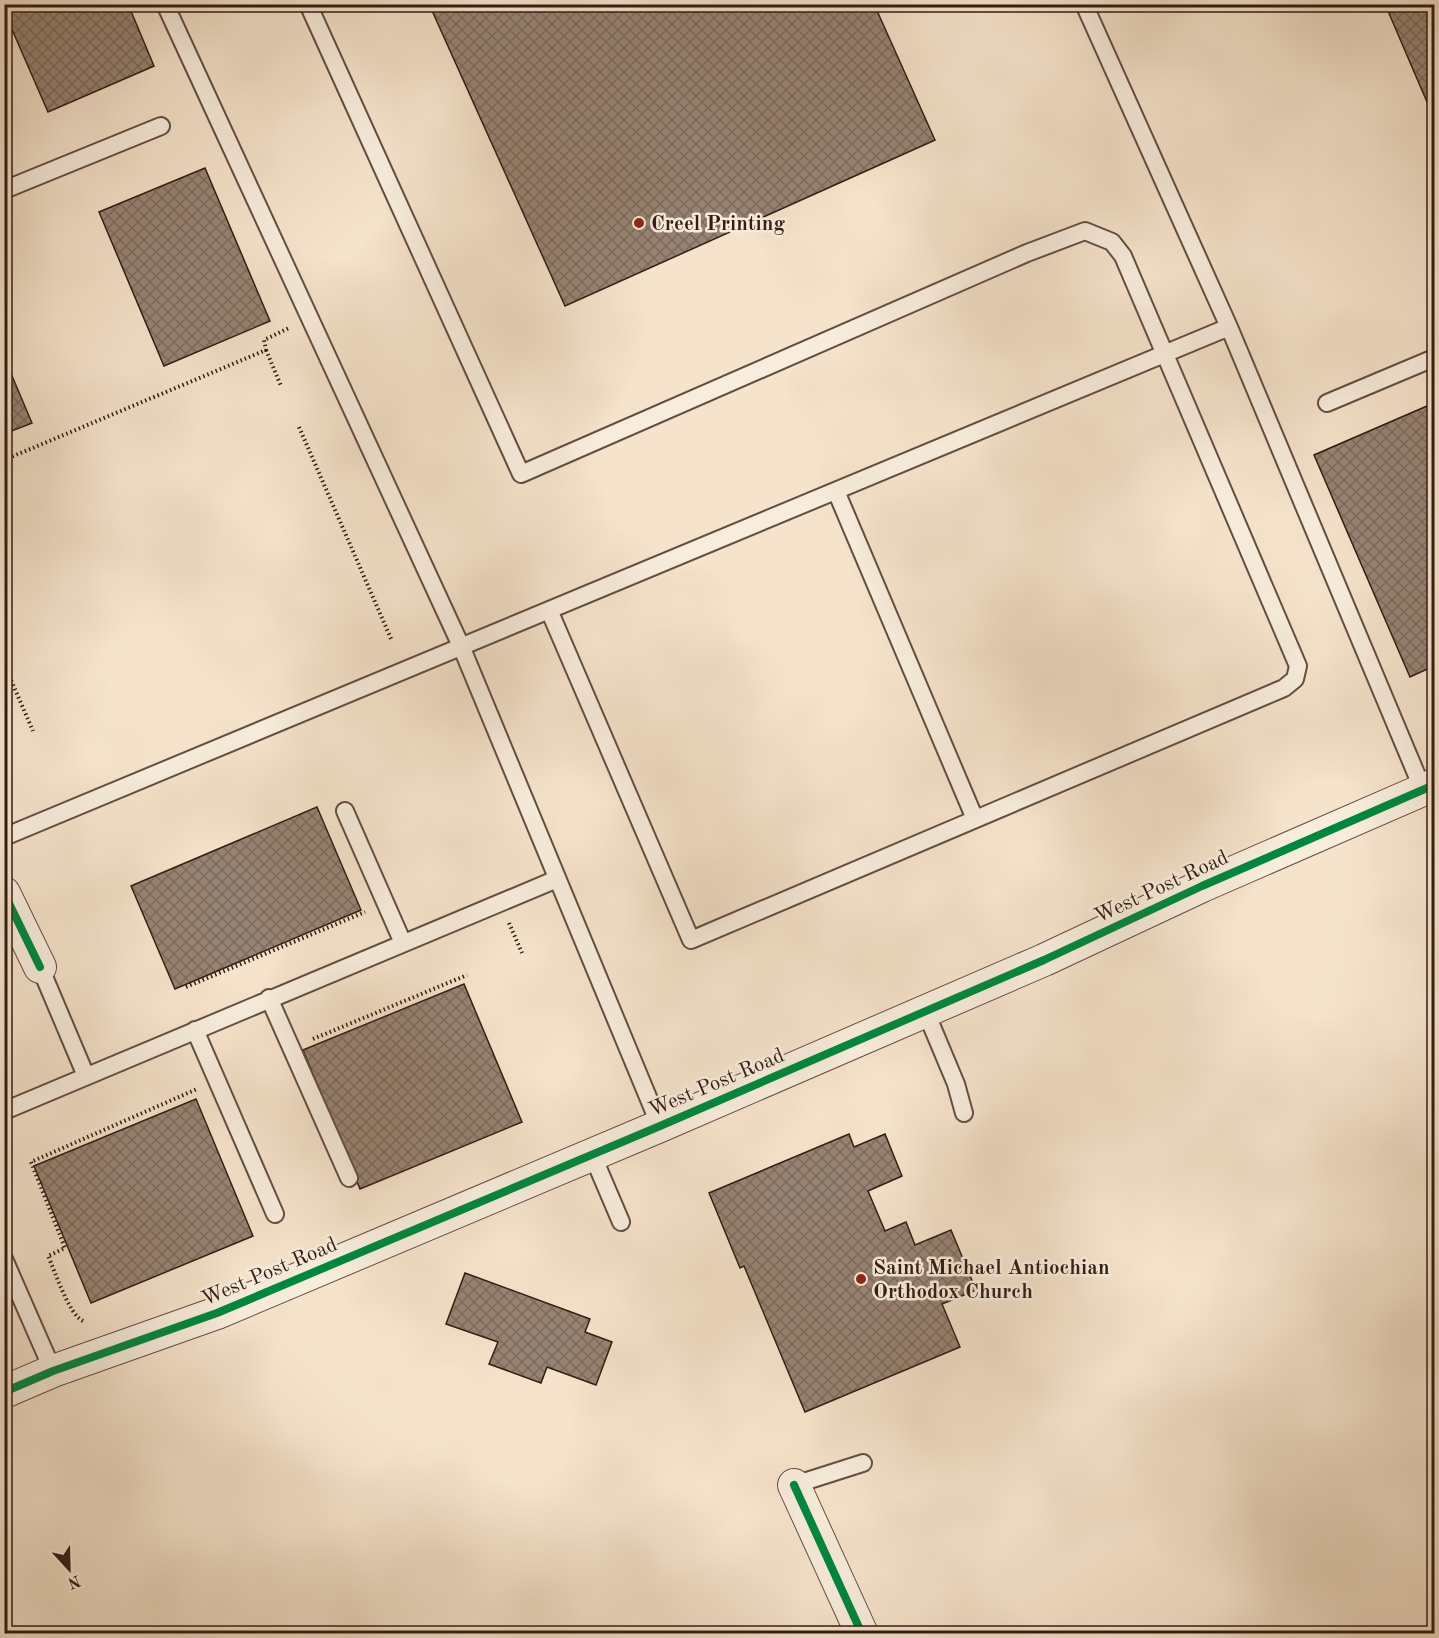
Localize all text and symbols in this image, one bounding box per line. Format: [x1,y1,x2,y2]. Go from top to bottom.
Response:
place label: Creel Printing [651,214,785,235]
marker: Creel Printing [632,216,646,230]
street label: West Post Road [1091,847,1232,928]
street label: West Post Road [646,1045,788,1121]
street label: West Post Road [199,1234,341,1310]
place label: Saint Michael Antiochian Orthodox Church [873,1258,1110,1303]
marker: Saint Michael Antiochian Orthodox Church [854,1272,868,1286]
north arrow [39,1539,99,1599]
text: N [64,1571,83,1591]

